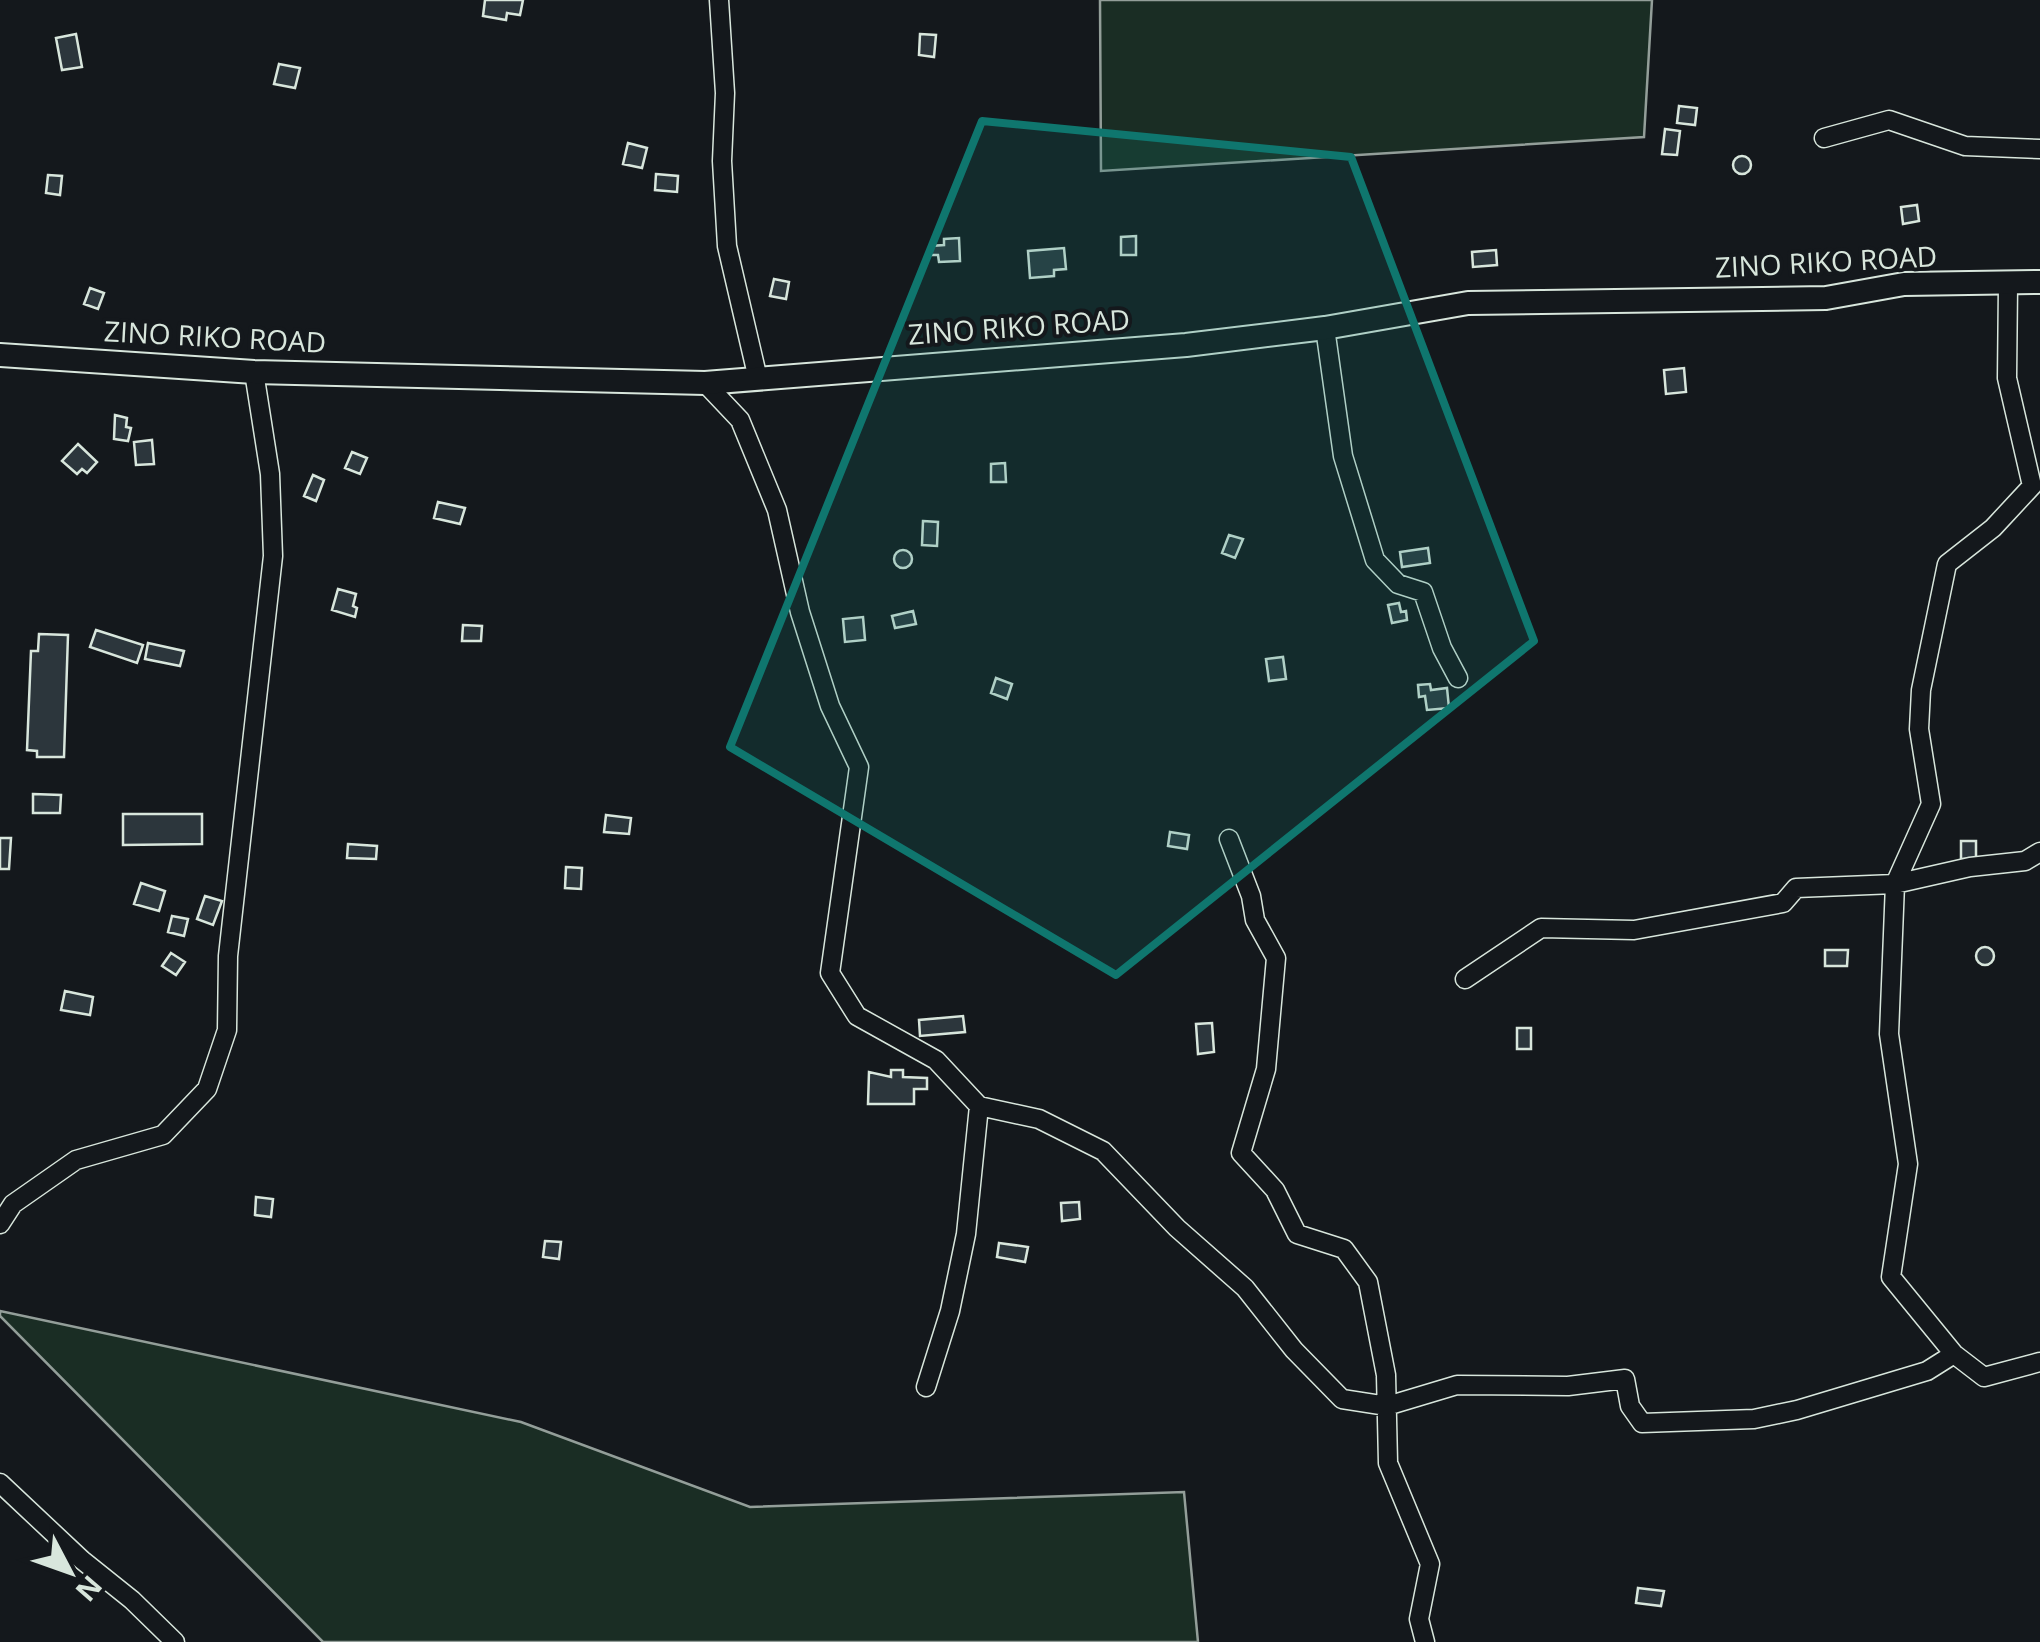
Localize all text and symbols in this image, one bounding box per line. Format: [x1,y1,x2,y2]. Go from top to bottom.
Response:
street label: ZINO RIKO ROAD [1714,236,1938,286]
street label: ZINO RIKO ROAD [907,299,1131,353]
street label: ZINO RIKO ROAD [103,311,327,361]
north arrow [20,1522,120,1622]
text: N [68,1568,111,1610]

